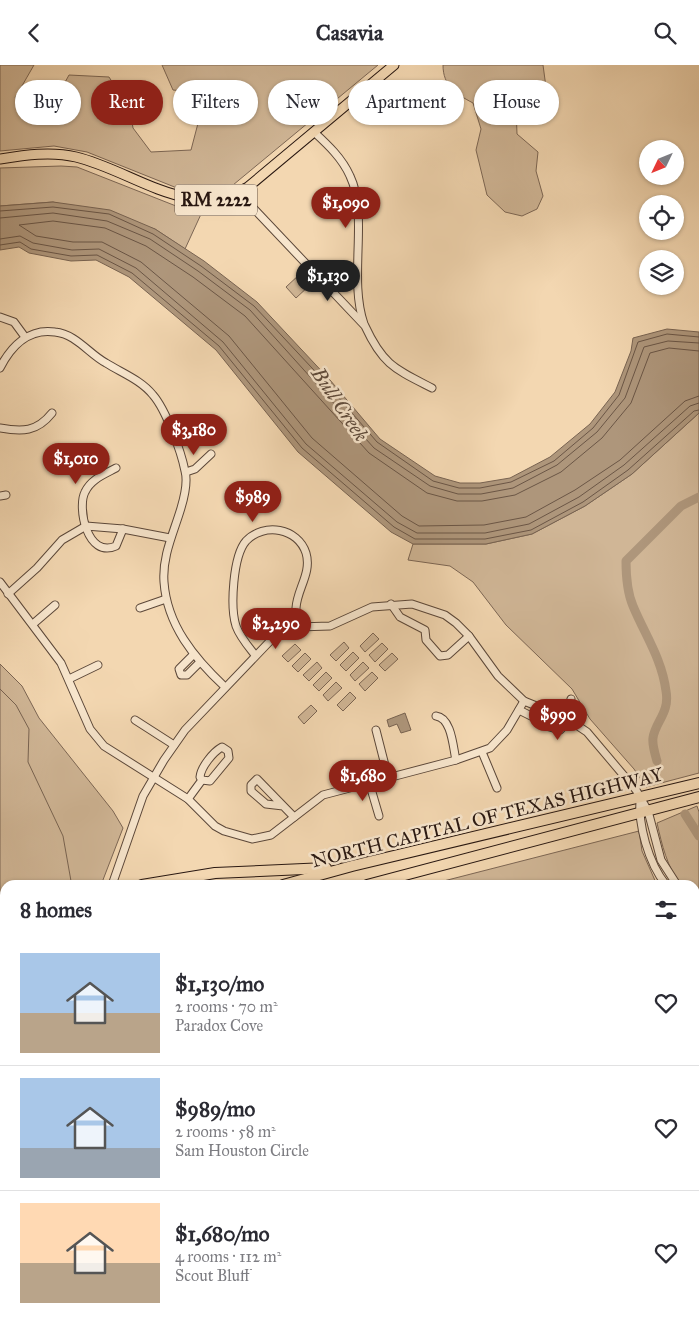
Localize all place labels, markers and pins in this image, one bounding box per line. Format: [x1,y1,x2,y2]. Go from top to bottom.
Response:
pin: $1,090 [305,186,387,229]
pin: $1,130 [287,259,369,302]
pin: $3,180 [153,413,235,456]
pin: $1,010 [35,443,117,485]
pin: $989 [223,481,283,523]
pin: $2,290 [235,607,317,650]
pin: $990 [528,699,588,741]
pin: $1,680 [322,759,404,802]

